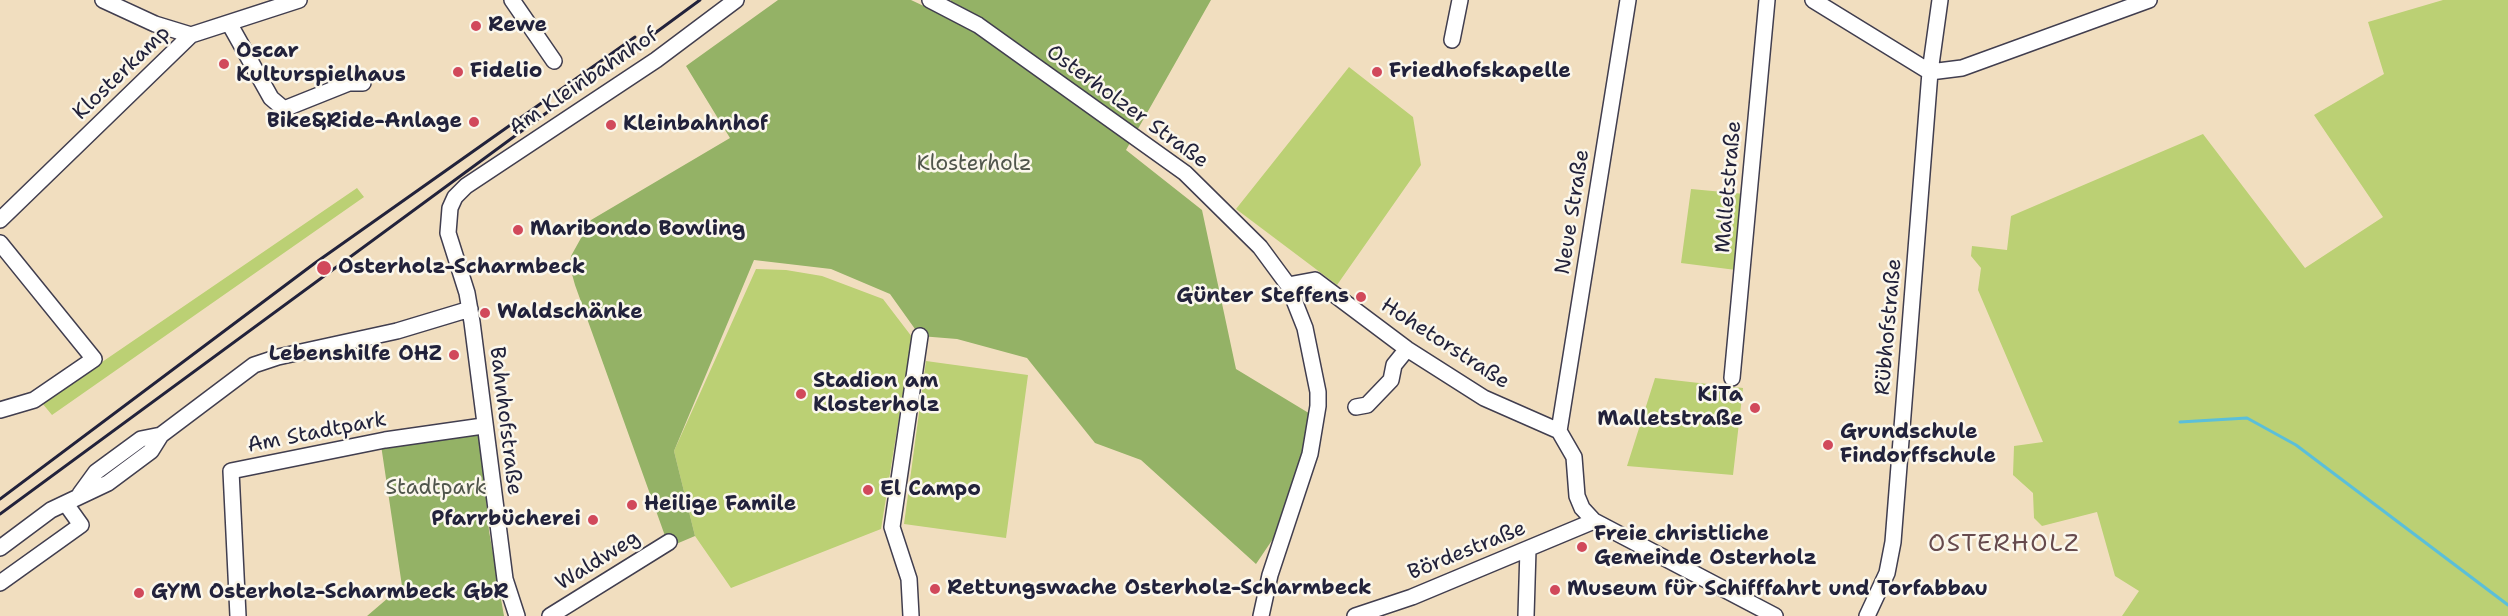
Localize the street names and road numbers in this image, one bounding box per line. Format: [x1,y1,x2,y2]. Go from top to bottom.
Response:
street label: Klosterkamp [68,20,176,126]
street label: Am Kleinbahnhof [505,23,663,141]
street label: Osterholzer Straße [1041,40,1213,174]
street label: Malletstraße [1711,120,1747,254]
street label: Neue Straße [1551,148,1595,276]
street label: Rübhofstraße [1870,258,1908,396]
street label: Hohetorstraße [1376,293,1514,395]
street label: Bahnhofstraße [483,345,527,497]
street label: Am Stadtpark [245,407,389,459]
street label: Bördestraße [1404,516,1530,586]
street label: Waldweg [551,525,645,597]

